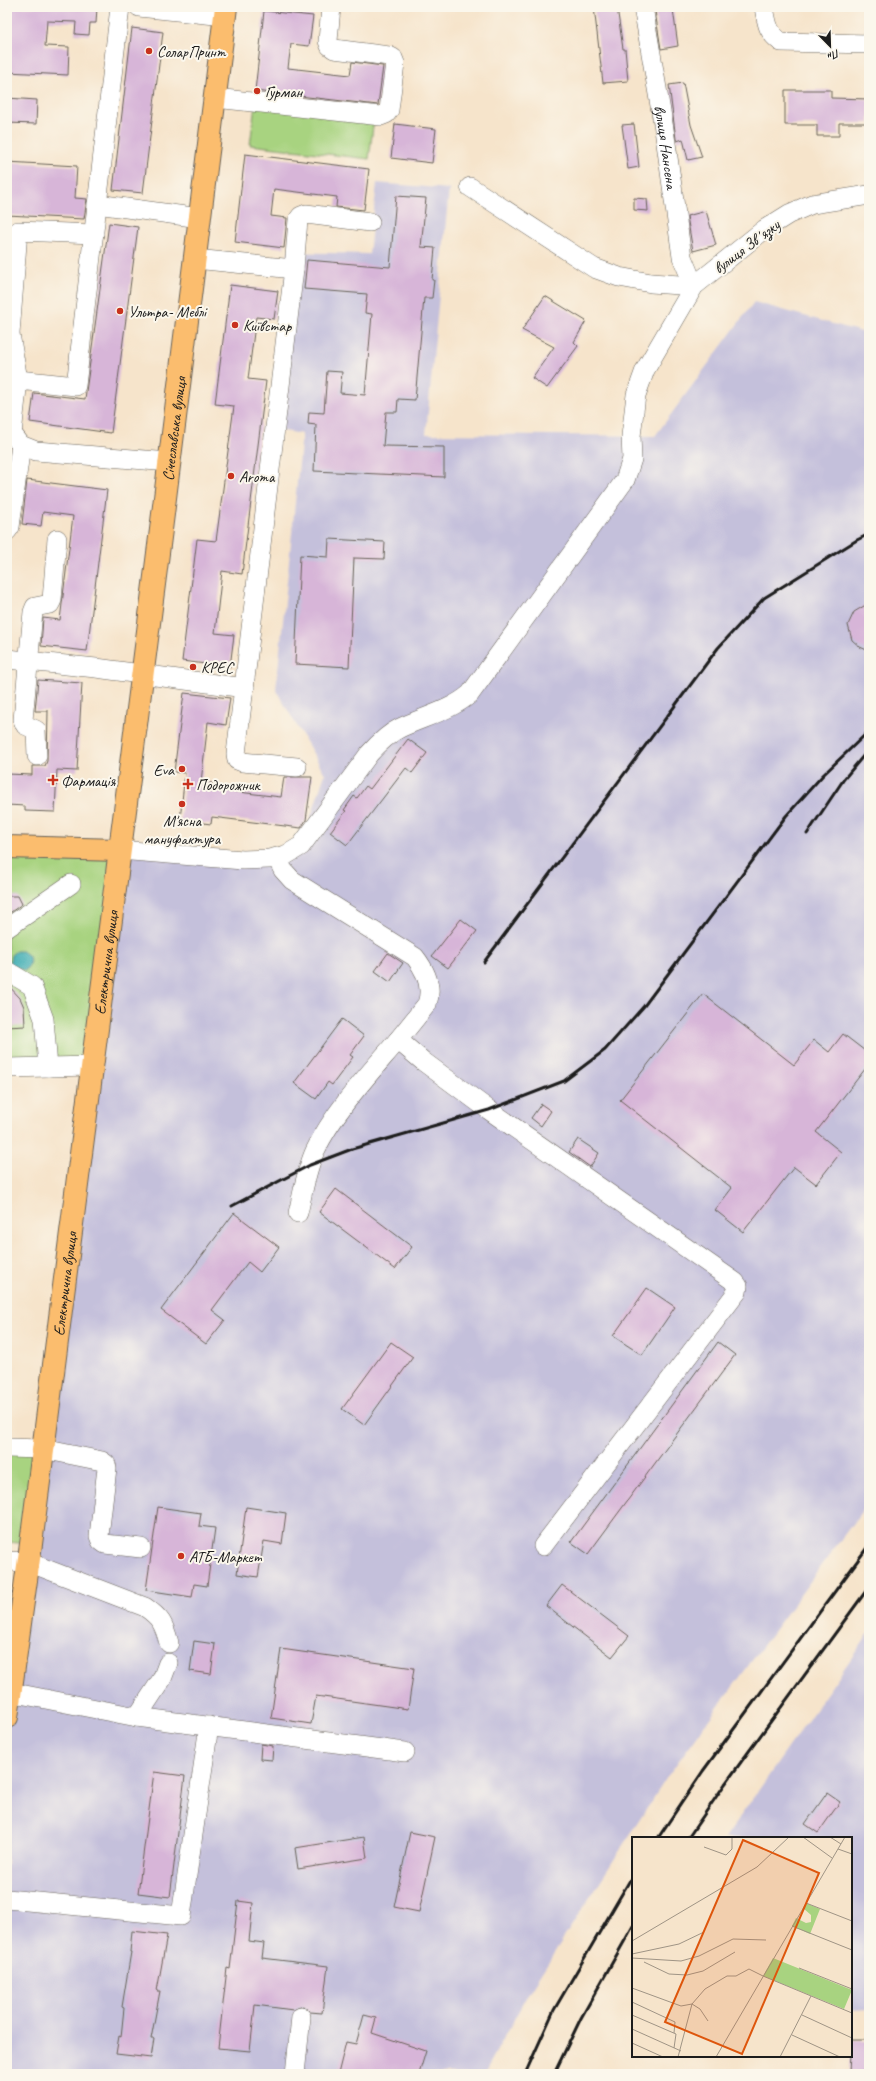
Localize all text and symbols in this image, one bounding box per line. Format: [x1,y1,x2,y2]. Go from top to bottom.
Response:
north arrow [810,26,850,66]
place label: СоларПринт [157,42,227,62]
marker: СоларПринт [144,46,154,56]
text: Пн [825,47,842,64]
place label: Гурман [265,82,304,102]
marker: Гурман [252,86,262,96]
street label: вулиця Нансена [649,104,682,192]
street label: вулиця Звʼязку [709,214,785,278]
place label: Ультра- Меблі [128,302,208,322]
marker: Ультра- Меблі [115,306,125,316]
place label: Київстар [243,316,292,336]
marker: Київстар [230,320,240,330]
street label: Січеславська вулиця [158,374,191,482]
place label: Aroma [239,467,276,487]
marker: Aroma [226,471,236,481]
place label: КРЕС [201,658,235,678]
marker: КРЕС [188,662,198,672]
place label: Eva [154,760,175,780]
marker: Eva [177,764,187,774]
place label: Фармація [61,771,117,791]
marker: Фармація [48,775,58,785]
place label: Подорожник [196,775,261,795]
marker: Подорожник [183,779,193,789]
marker: М'ясна мануфактура [177,799,187,809]
place label: М'ясна мануфактура [144,811,222,849]
street label: Електрична вулиця [90,908,123,1016]
street label: Електрична вулиця [49,1229,82,1337]
place label: АТБ-Маркет [189,1547,263,1567]
marker: АТБ-Маркет [176,1551,186,1561]
inset map [632,1837,852,2057]

